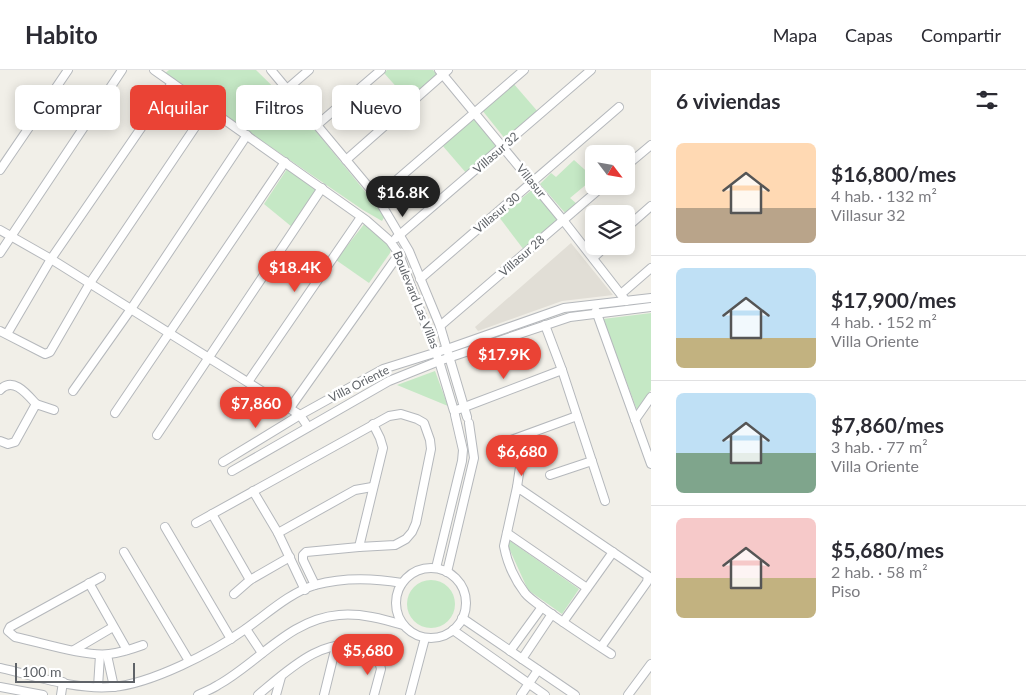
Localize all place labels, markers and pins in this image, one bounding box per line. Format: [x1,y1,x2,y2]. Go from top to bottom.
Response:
pin: $16.8K [362,176,444,218]
pin: $18.4K [254,250,336,293]
pin: $17.9K [463,338,545,380]
pin: $7,860 [215,386,297,429]
pin: $6,680 [481,434,563,477]
pin: $5,680 [327,634,409,676]

